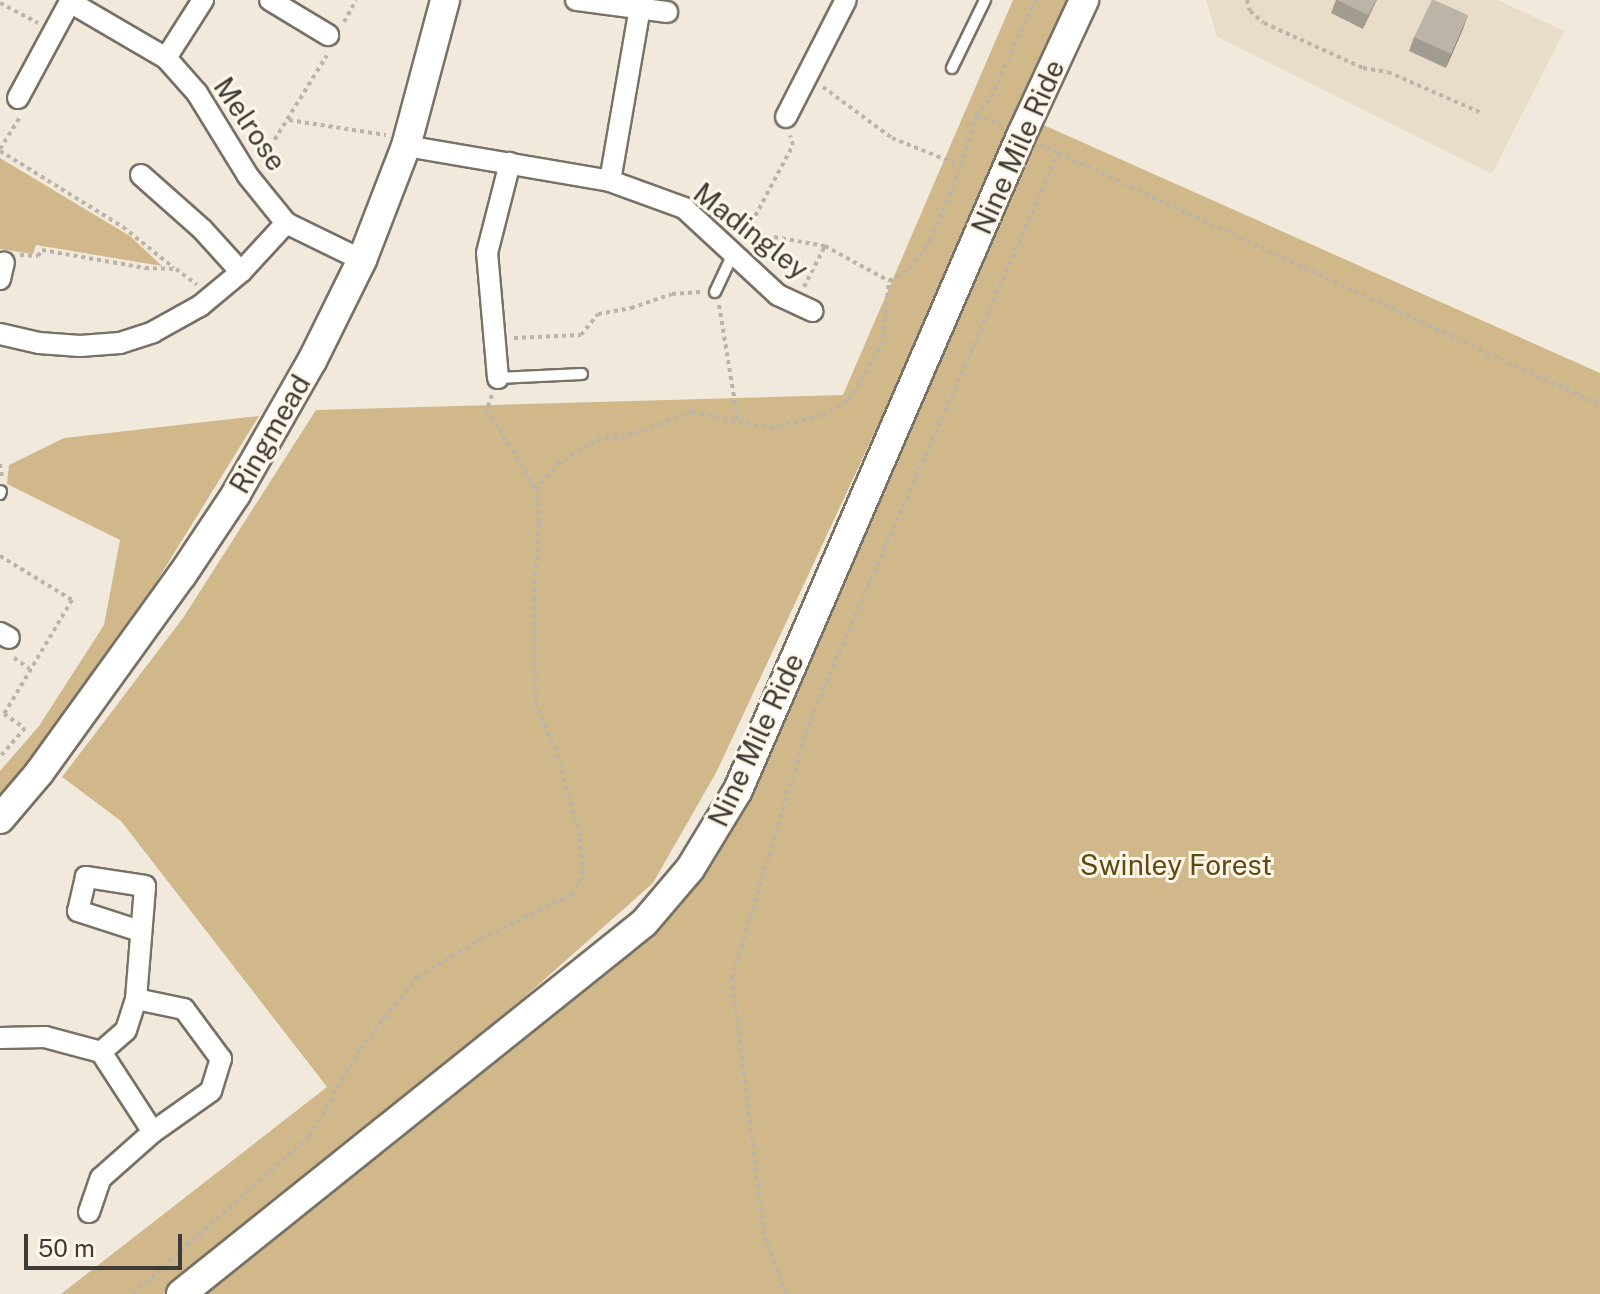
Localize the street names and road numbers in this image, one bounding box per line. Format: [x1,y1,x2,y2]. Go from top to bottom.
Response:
street label: Nine Mile Ride [964,54,1072,240]
street label: Melrose [207,71,293,177]
street label: Madingley [687,176,815,286]
street label: Ringmead [223,369,317,499]
street label: Nine Mile Ride [701,648,811,832]

